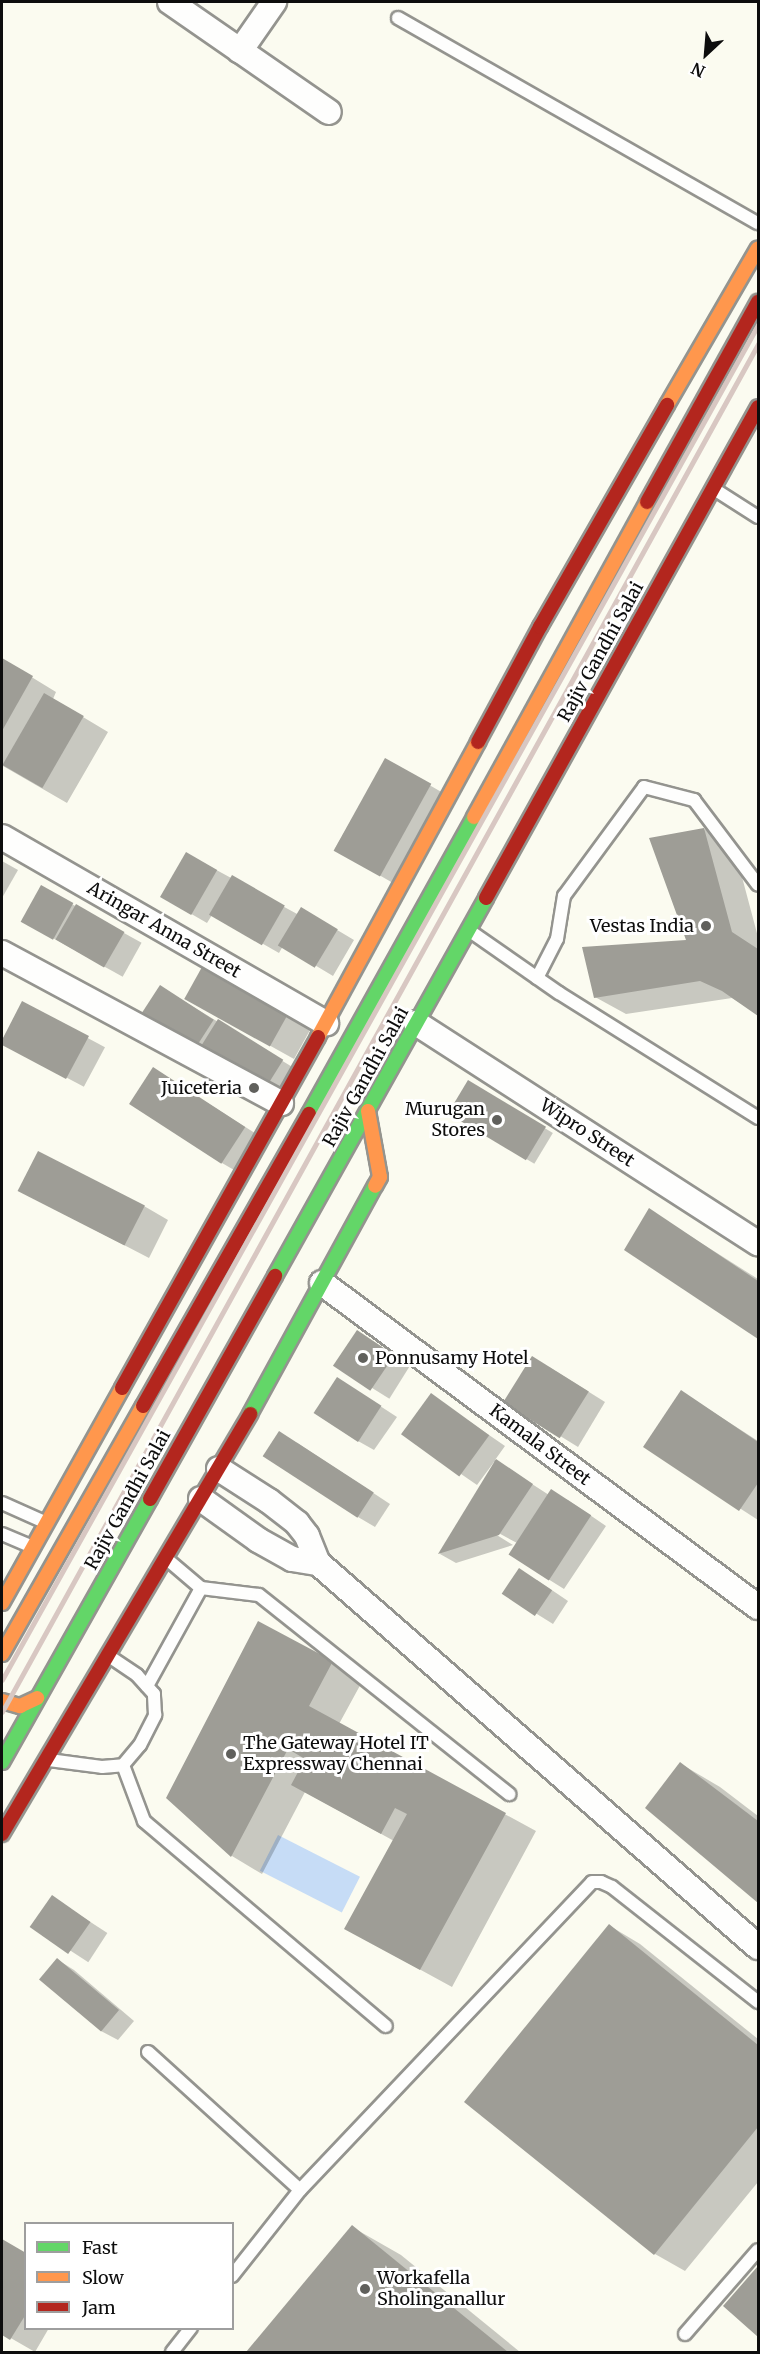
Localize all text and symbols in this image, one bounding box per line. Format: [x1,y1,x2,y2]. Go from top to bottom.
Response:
north arrow [676,24,736,84]
text: N [688,58,708,82]
street label: Rajiv Gandhi Salai [554,578,648,726]
street label: Aringar Anna Street [84,877,244,983]
place label: Vestas India [590,915,694,937]
marker: Vestas India [699,919,713,933]
street label: Rajiv Gandhi Salai [319,1003,413,1151]
place label: Juiceteria [161,1077,242,1099]
marker: Juiceteria [247,1081,261,1095]
street label: Wipro Street [536,1094,638,1172]
place label: Murugan Stores [405,1099,485,1142]
marker: Murugan Stores [490,1113,504,1127]
place label: Ponnusamy Hotel [375,1347,529,1369]
marker: Ponnusamy Hotel [356,1351,370,1365]
street label: Kamala Street [485,1400,595,1490]
street label: Rajiv Gandhi Salai [81,1426,175,1574]
place label: The Gateway Hotel IT Expressway Chennai [243,1733,429,1776]
marker: The Gateway Hotel IT Expressway Chennai [224,1747,238,1761]
legend [24,2222,234,2330]
text: Fast [82,2236,118,2259]
text: Slow [82,2266,124,2289]
place label: Workafella Sholinganallur [377,2268,505,2310]
marker: Workafella Sholinganallur [358,2282,372,2296]
text: Jam [82,2296,116,2319]

